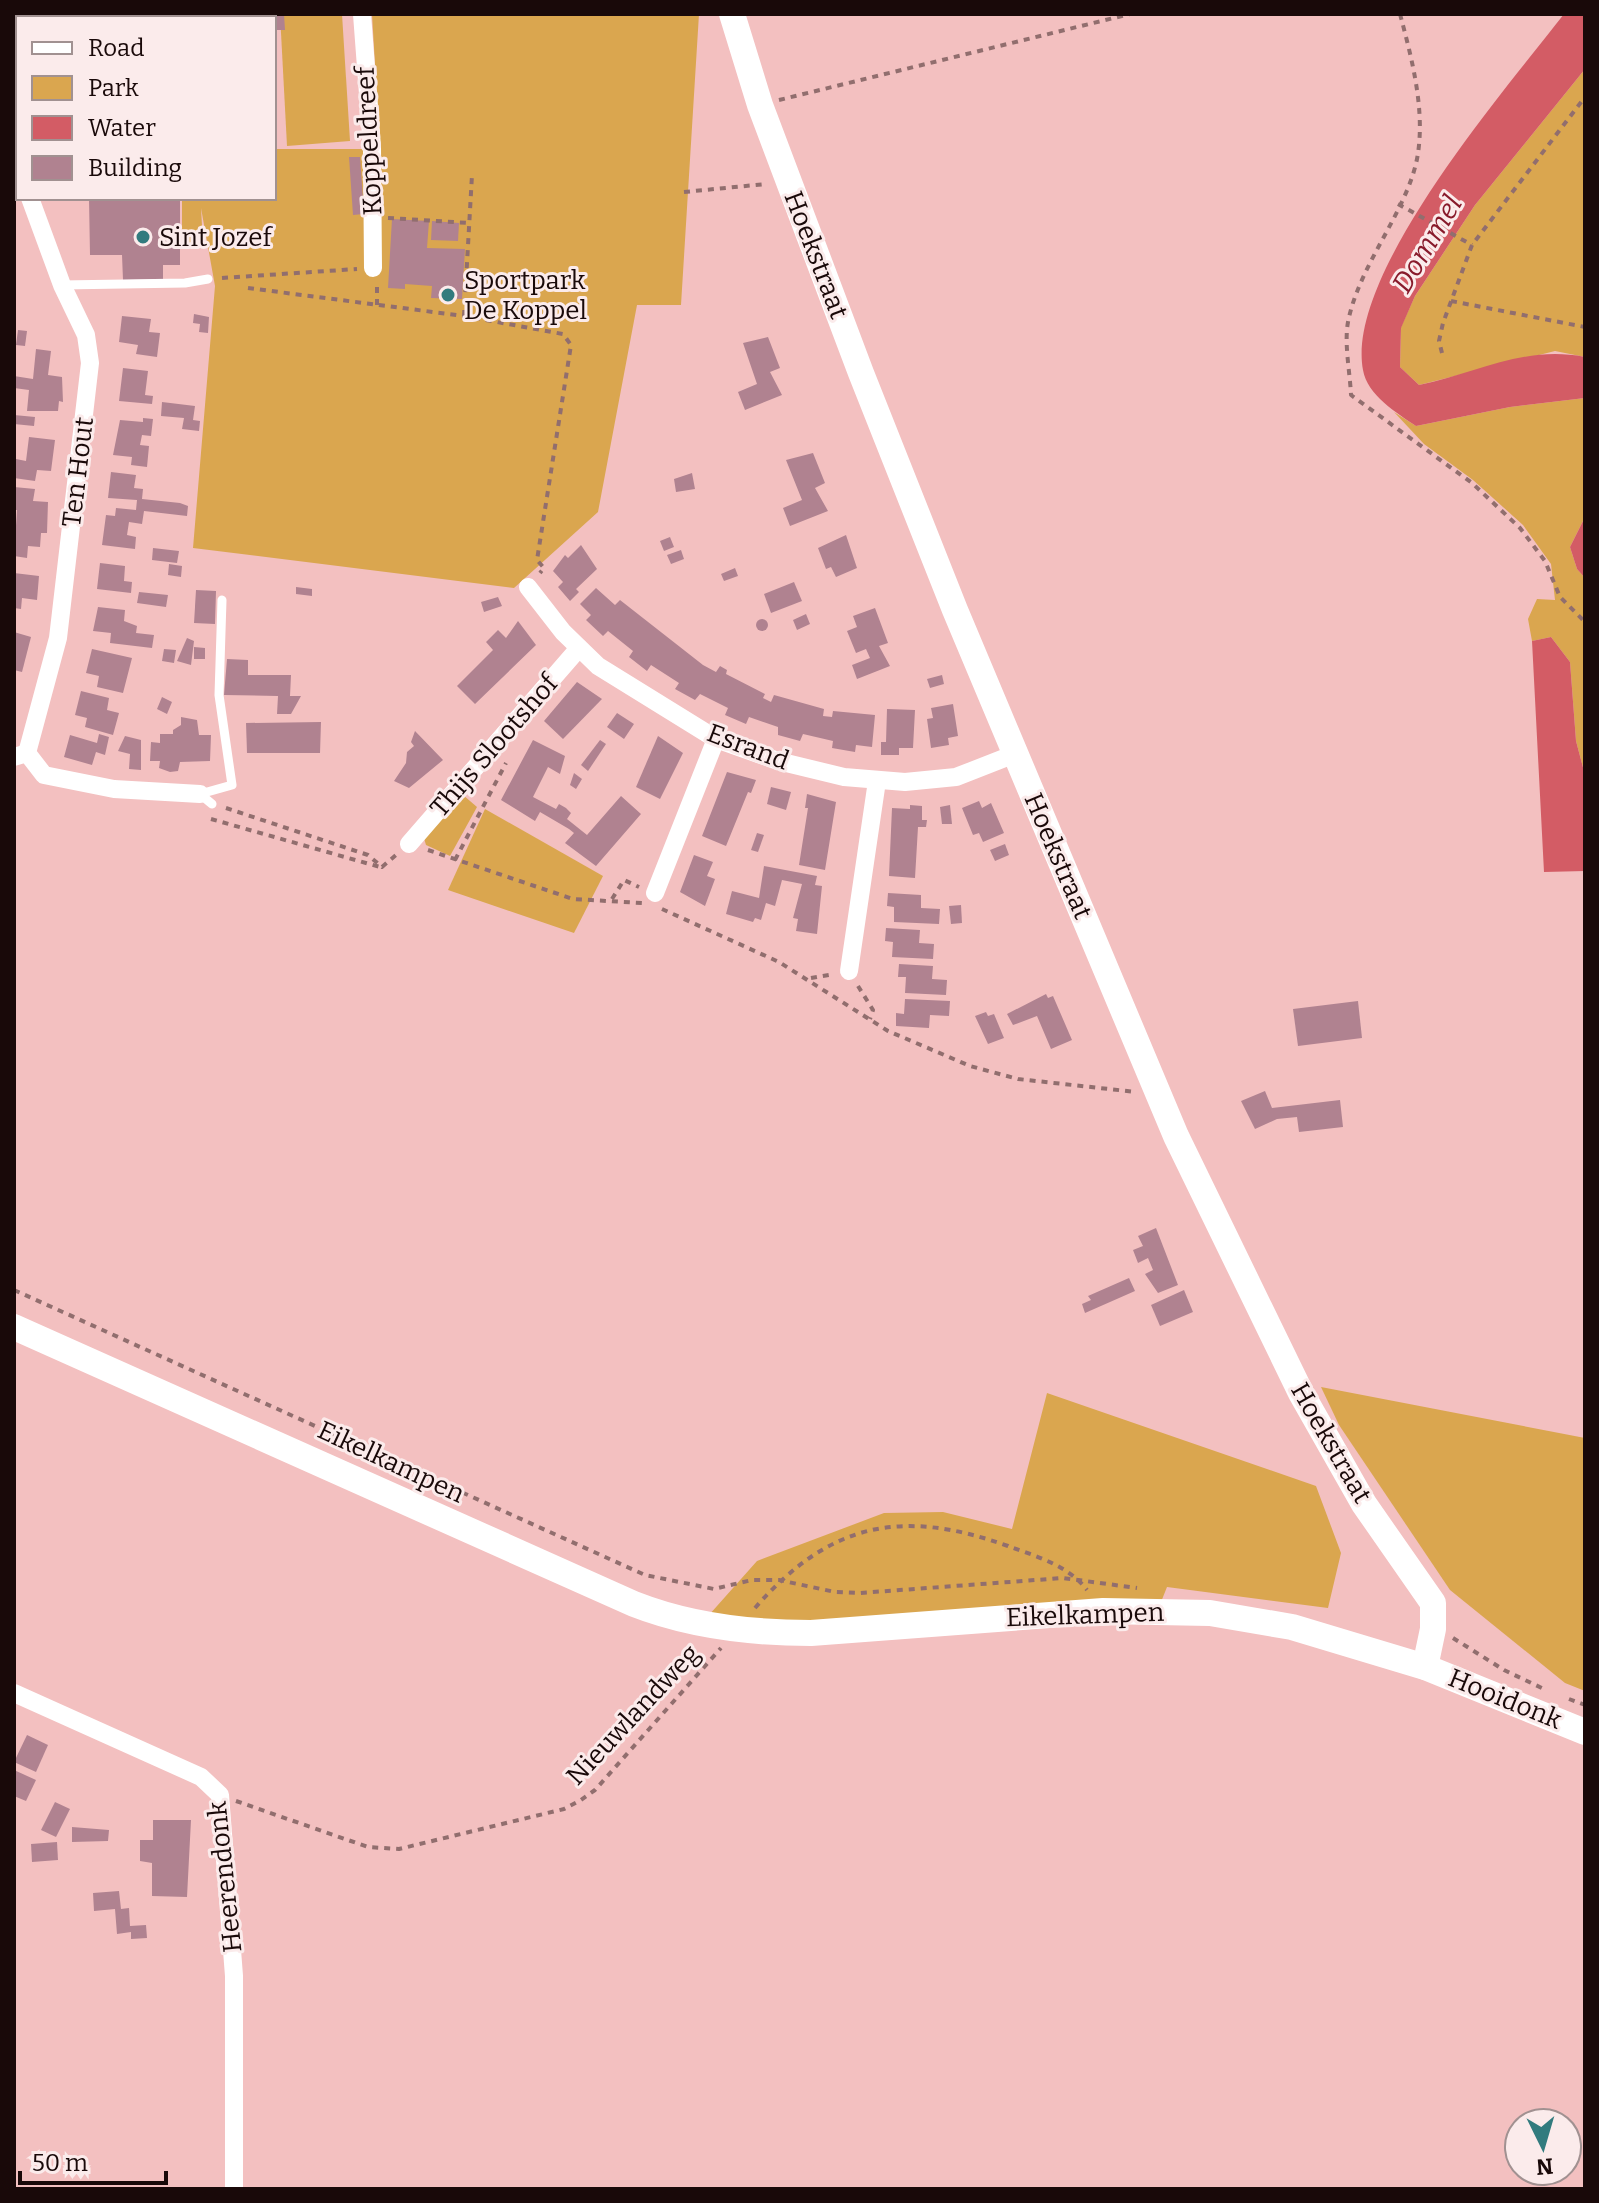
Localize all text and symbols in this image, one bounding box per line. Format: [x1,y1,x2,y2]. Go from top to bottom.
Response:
legend [16,16,276,200]
text: Road [88,34,144,62]
street label: Koppeldreef [350,64,388,216]
text: Park [88,74,139,102]
text: Water [88,114,156,142]
text: Building [88,154,182,182]
street label: Hoekstraat [778,187,855,324]
water label: Dommel [1385,189,1469,299]
place label: Sint Jozef [159,222,274,253]
marker: Sint Jozef [134,228,152,246]
place label: Sportpark De Koppel [464,265,587,326]
marker: Sportpark De Koppel [439,286,457,304]
street label: Ten Hout [56,415,100,529]
street label: Thijs Slootshof [424,667,565,823]
street label: Esrand [703,717,793,777]
street label: Hoekstraat [1018,788,1099,924]
street label: Hoekstraat [1284,1377,1378,1509]
street label: Eikelkampen [313,1414,470,1510]
street label: Eikelkampen [1005,1597,1165,1633]
street label: Nieuwlandweg [560,1638,706,1792]
street label: Hooidonk [1444,1662,1566,1736]
street label: Heerendonk [202,1800,248,1954]
north arrow [1503,2107,1583,2187]
scale bar [20,2135,166,2185]
text: 50 m [32,2149,88,2177]
text: N [1535,2152,1554,2181]

